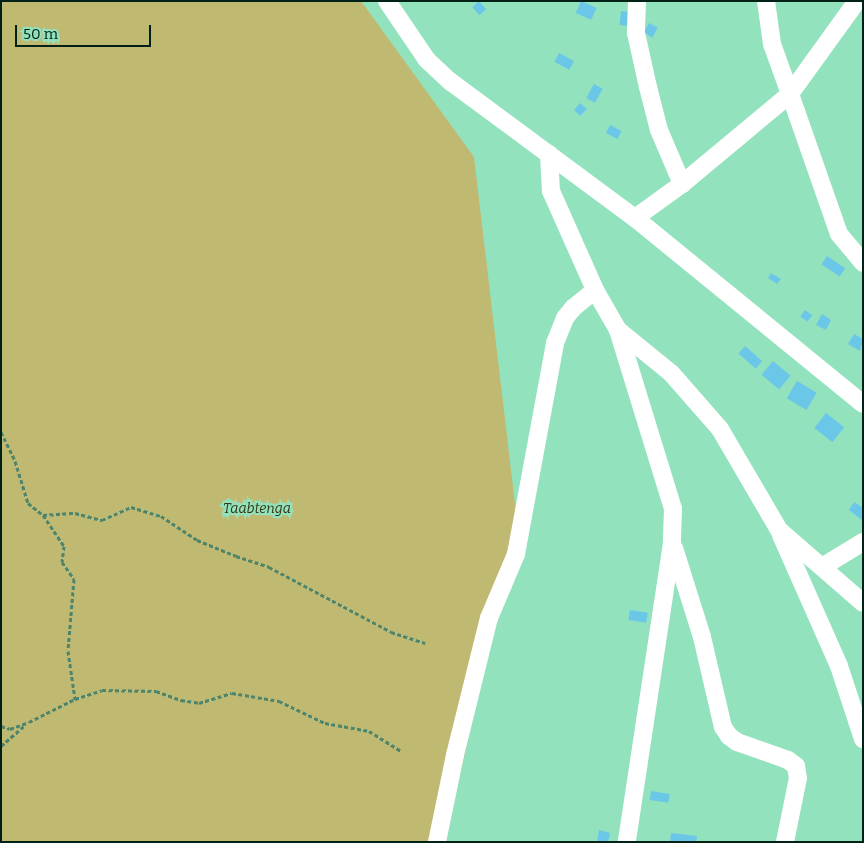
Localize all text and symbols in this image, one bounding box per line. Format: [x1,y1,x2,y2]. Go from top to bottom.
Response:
scale bar [18,15,154,47]
text: 50 m [23,25,58,43]
park label: Taabtenga [223,501,291,517]

